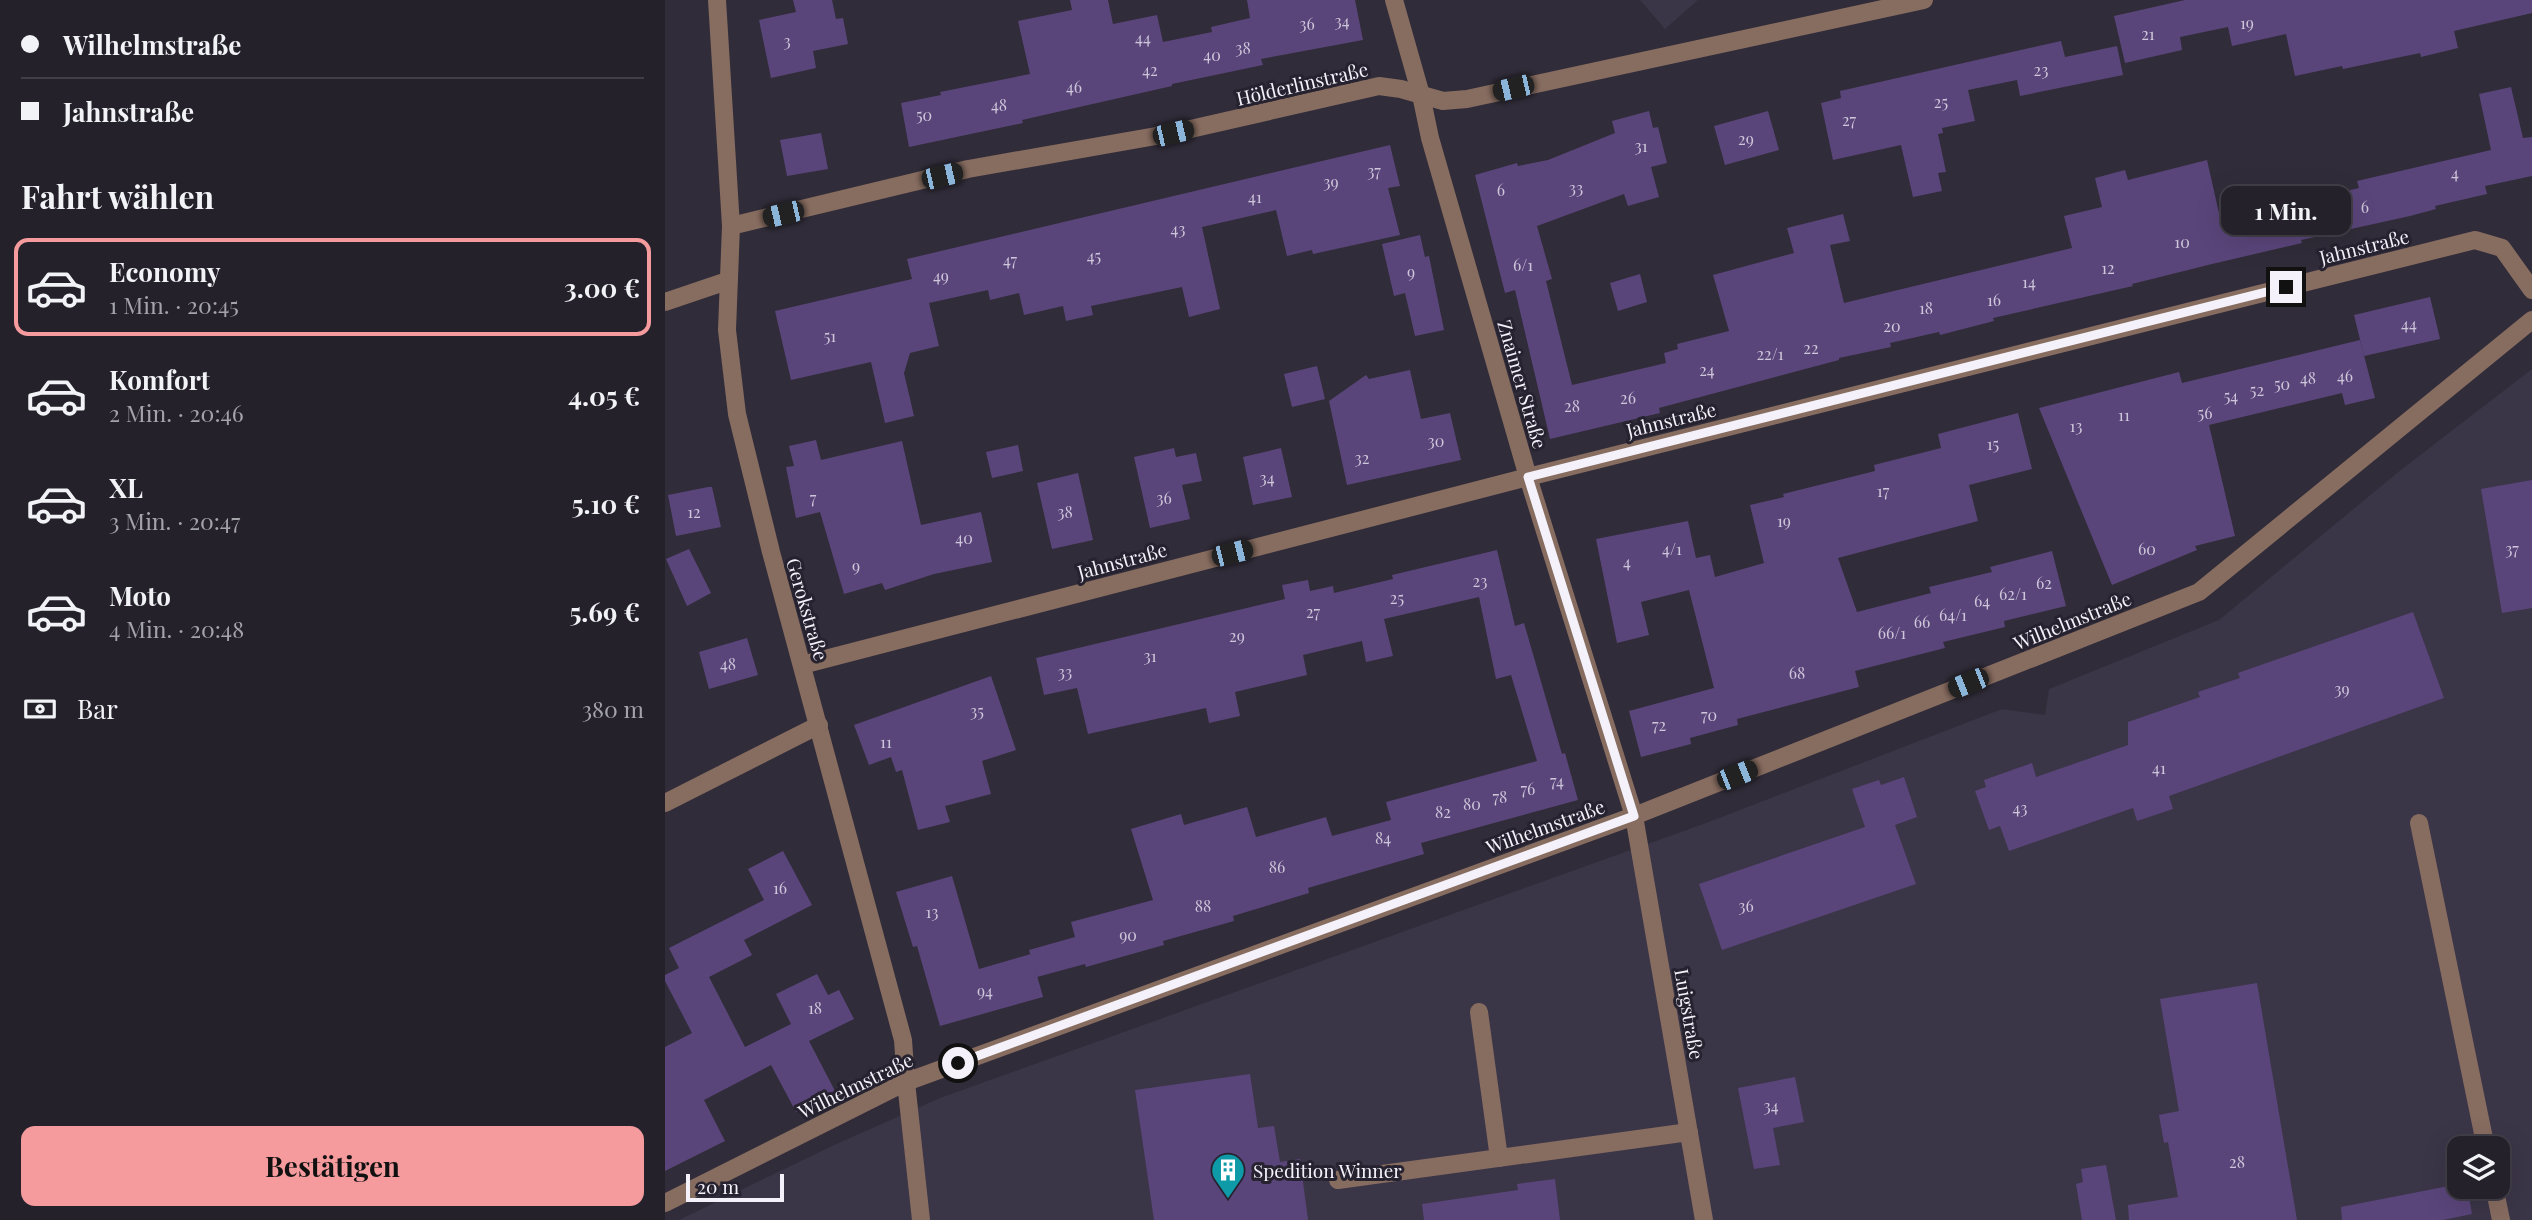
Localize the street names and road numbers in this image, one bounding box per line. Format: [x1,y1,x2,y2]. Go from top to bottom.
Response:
street label: Hölderlinstraße [1234,55,1370,111]
street label: Jahnstraße [2315,222,2412,270]
street label: Znaimer Straße [1492,317,1554,451]
street label: Jahnstraße [1622,395,1719,443]
street label: Jahnstraße [1073,536,1170,585]
street label: Gerokstraße [781,555,835,663]
street label: Wilhelmstraße [2008,585,2135,656]
street label: Wilhelmstraße [1481,792,1608,860]
street label: Luigstraße [1669,967,1711,1061]
street label: Wilhelmstraße [792,1046,917,1124]

